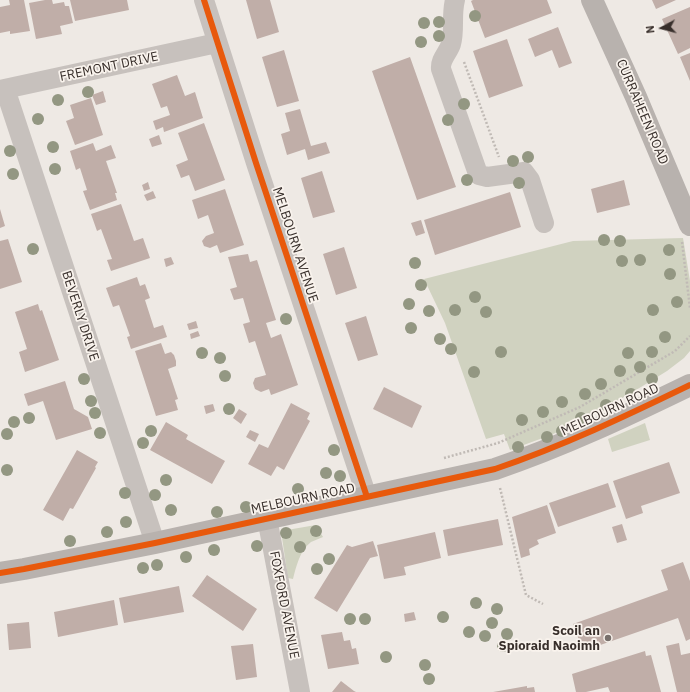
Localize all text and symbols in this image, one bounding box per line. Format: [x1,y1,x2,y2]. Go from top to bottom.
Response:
north arrow [642,8,682,48]
text: N [643,25,658,34]
street label: FREMONT DRIVE [58,49,160,85]
street label: CURRAHEEN ROAD [613,57,671,167]
street label: MELBOURN AVENUE [269,185,321,305]
street label: BEVERLY DRIVE [58,269,102,363]
street label: MELBOURN ROAD [559,381,661,439]
street label: MELBOURN ROAD [250,480,356,518]
street label: FOXFORD AVENUE [266,550,302,660]
place label: Scoil an Spioraid Naoimh [499,623,600,654]
marker: Scoil an Spioraid Naoimh [603,633,613,643]

